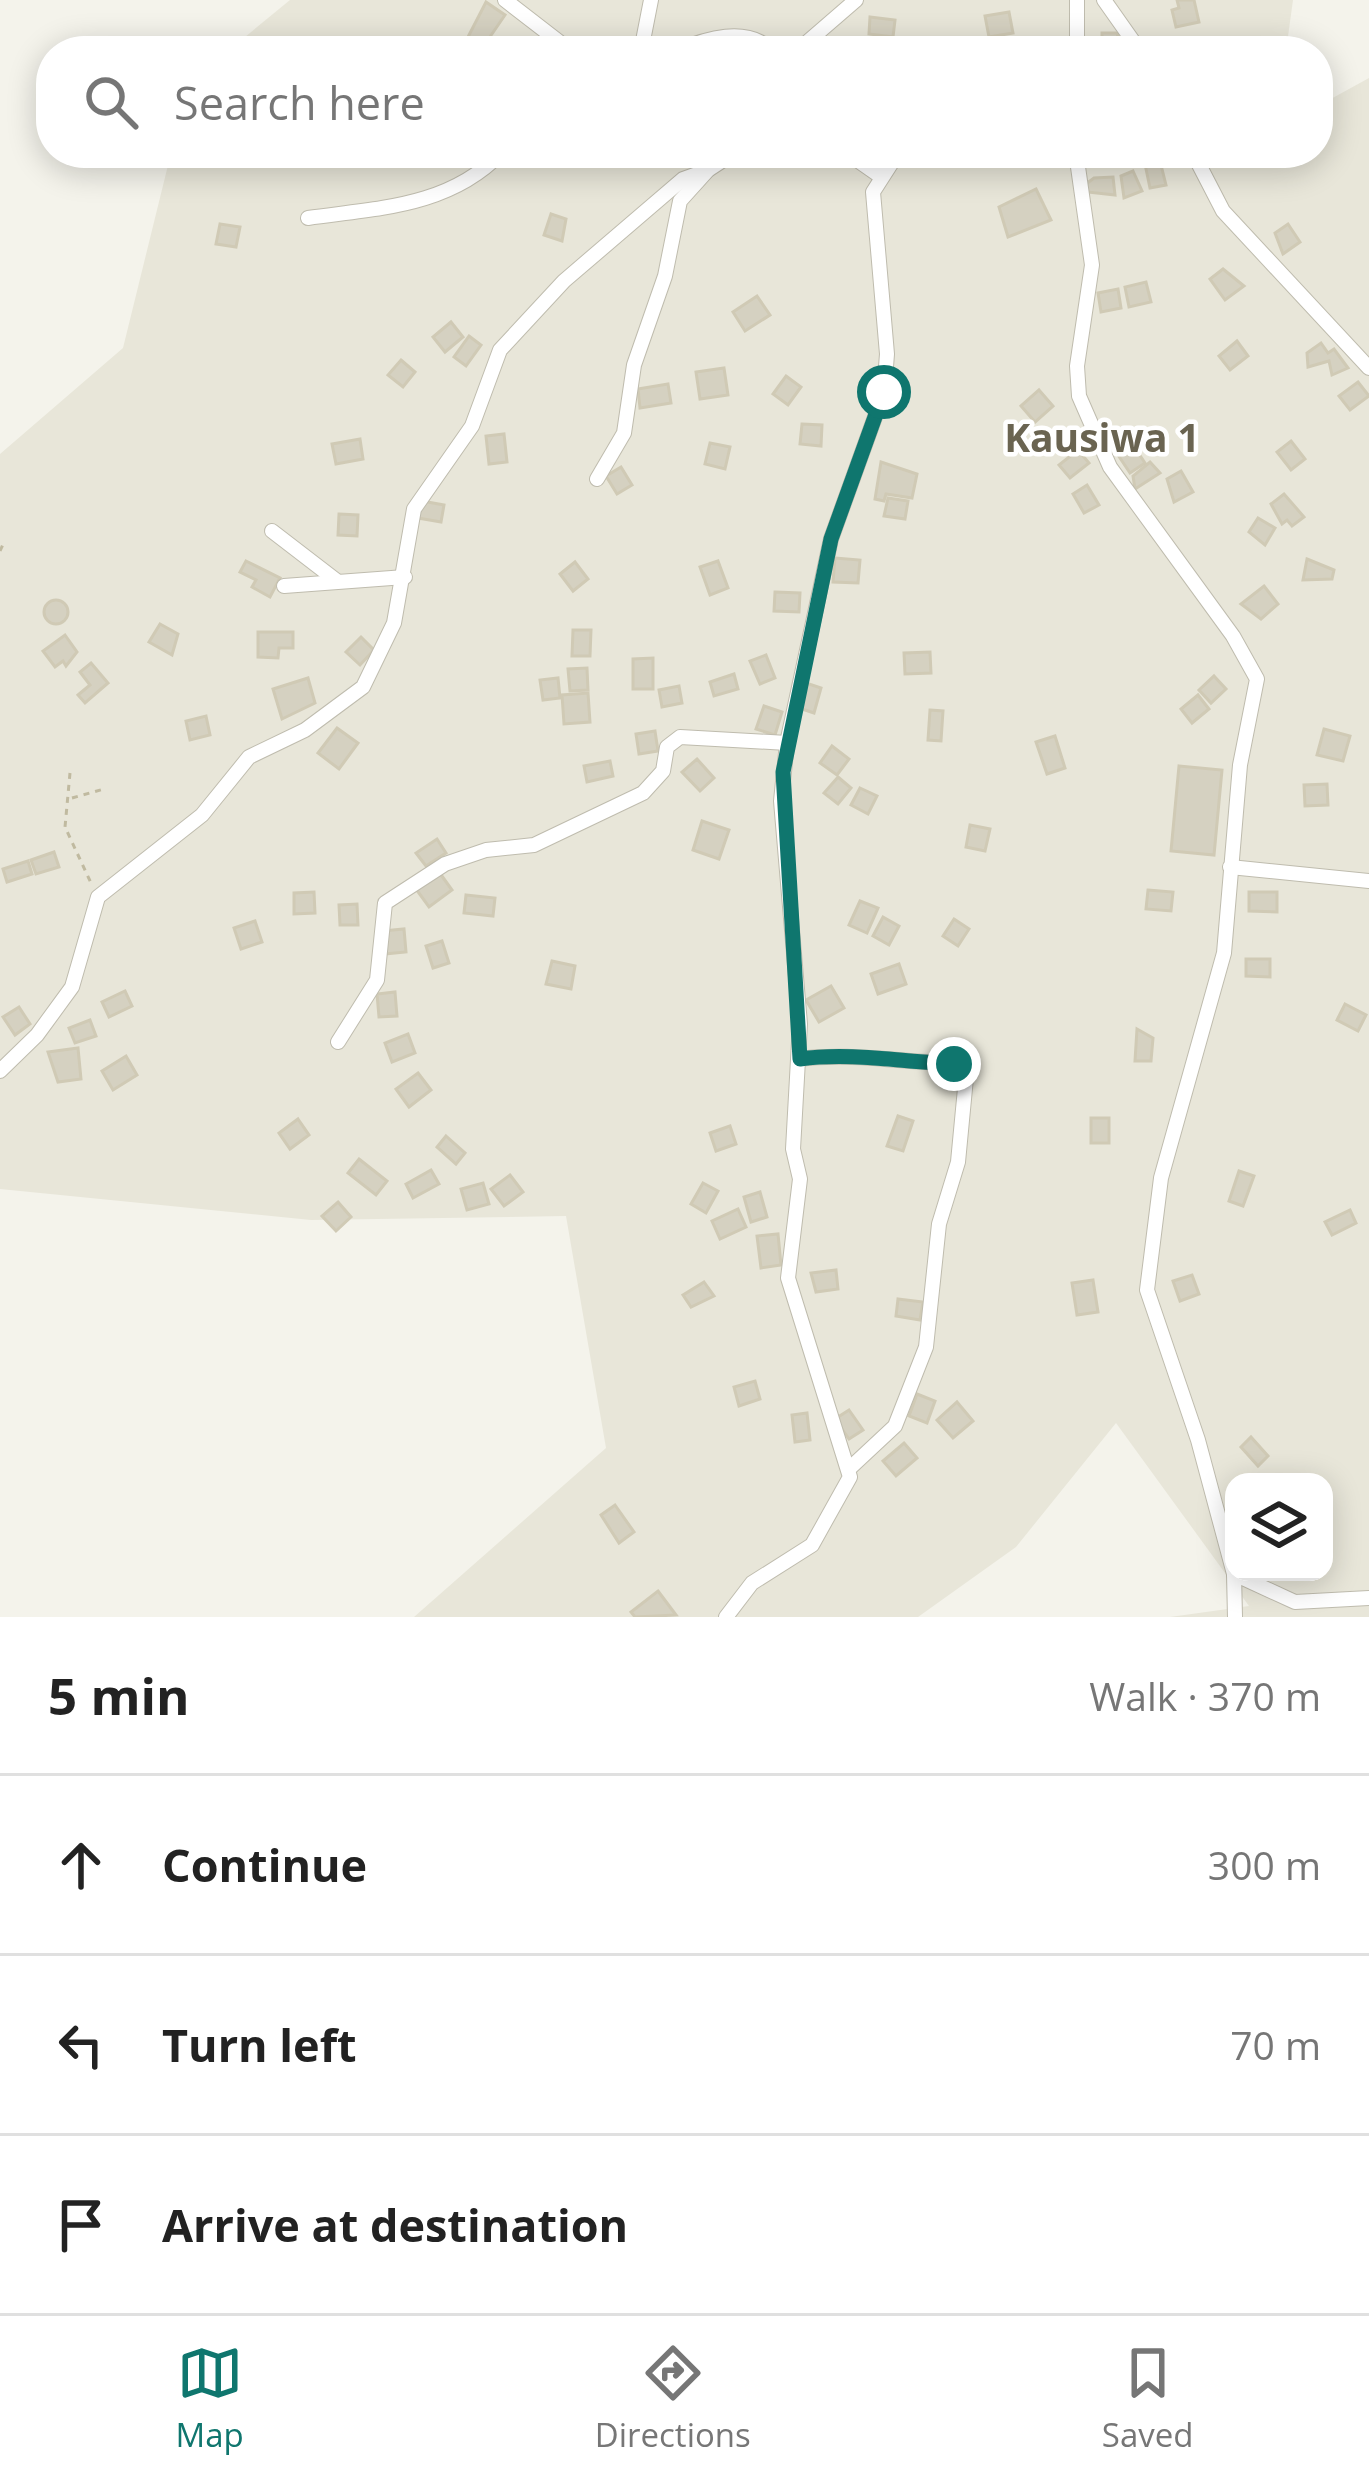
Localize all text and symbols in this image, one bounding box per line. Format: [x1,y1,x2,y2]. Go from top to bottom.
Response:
search box [36,36,1333,168]
icon: search [78,69,144,135]
text: Search here [174,72,425,133]
route start [857,365,911,419]
district label: Kausiwa 1 [1004,410,1200,463]
route end [927,1037,981,1091]
map controls [1225,1473,1333,1581]
button: layers [1225,1473,1333,1581]
text: 5 min [48,1660,190,1730]
text: Walk · 370 m [1089,1669,1321,1722]
icon: ahead [48,1832,114,1898]
text: Continue [162,1834,367,1895]
text: 300 m [1208,1838,1321,1891]
icon: left [48,2012,114,2078]
text: Turn left [162,2014,357,2075]
text: 70 m [1230,2018,1321,2071]
icon: arrive [48,2192,114,2258]
text: Arrive at destination [162,2194,628,2255]
tab: Map [176,2340,244,2457]
tab: Directions [595,2340,751,2457]
tab: Saved [1102,2340,1193,2457]

